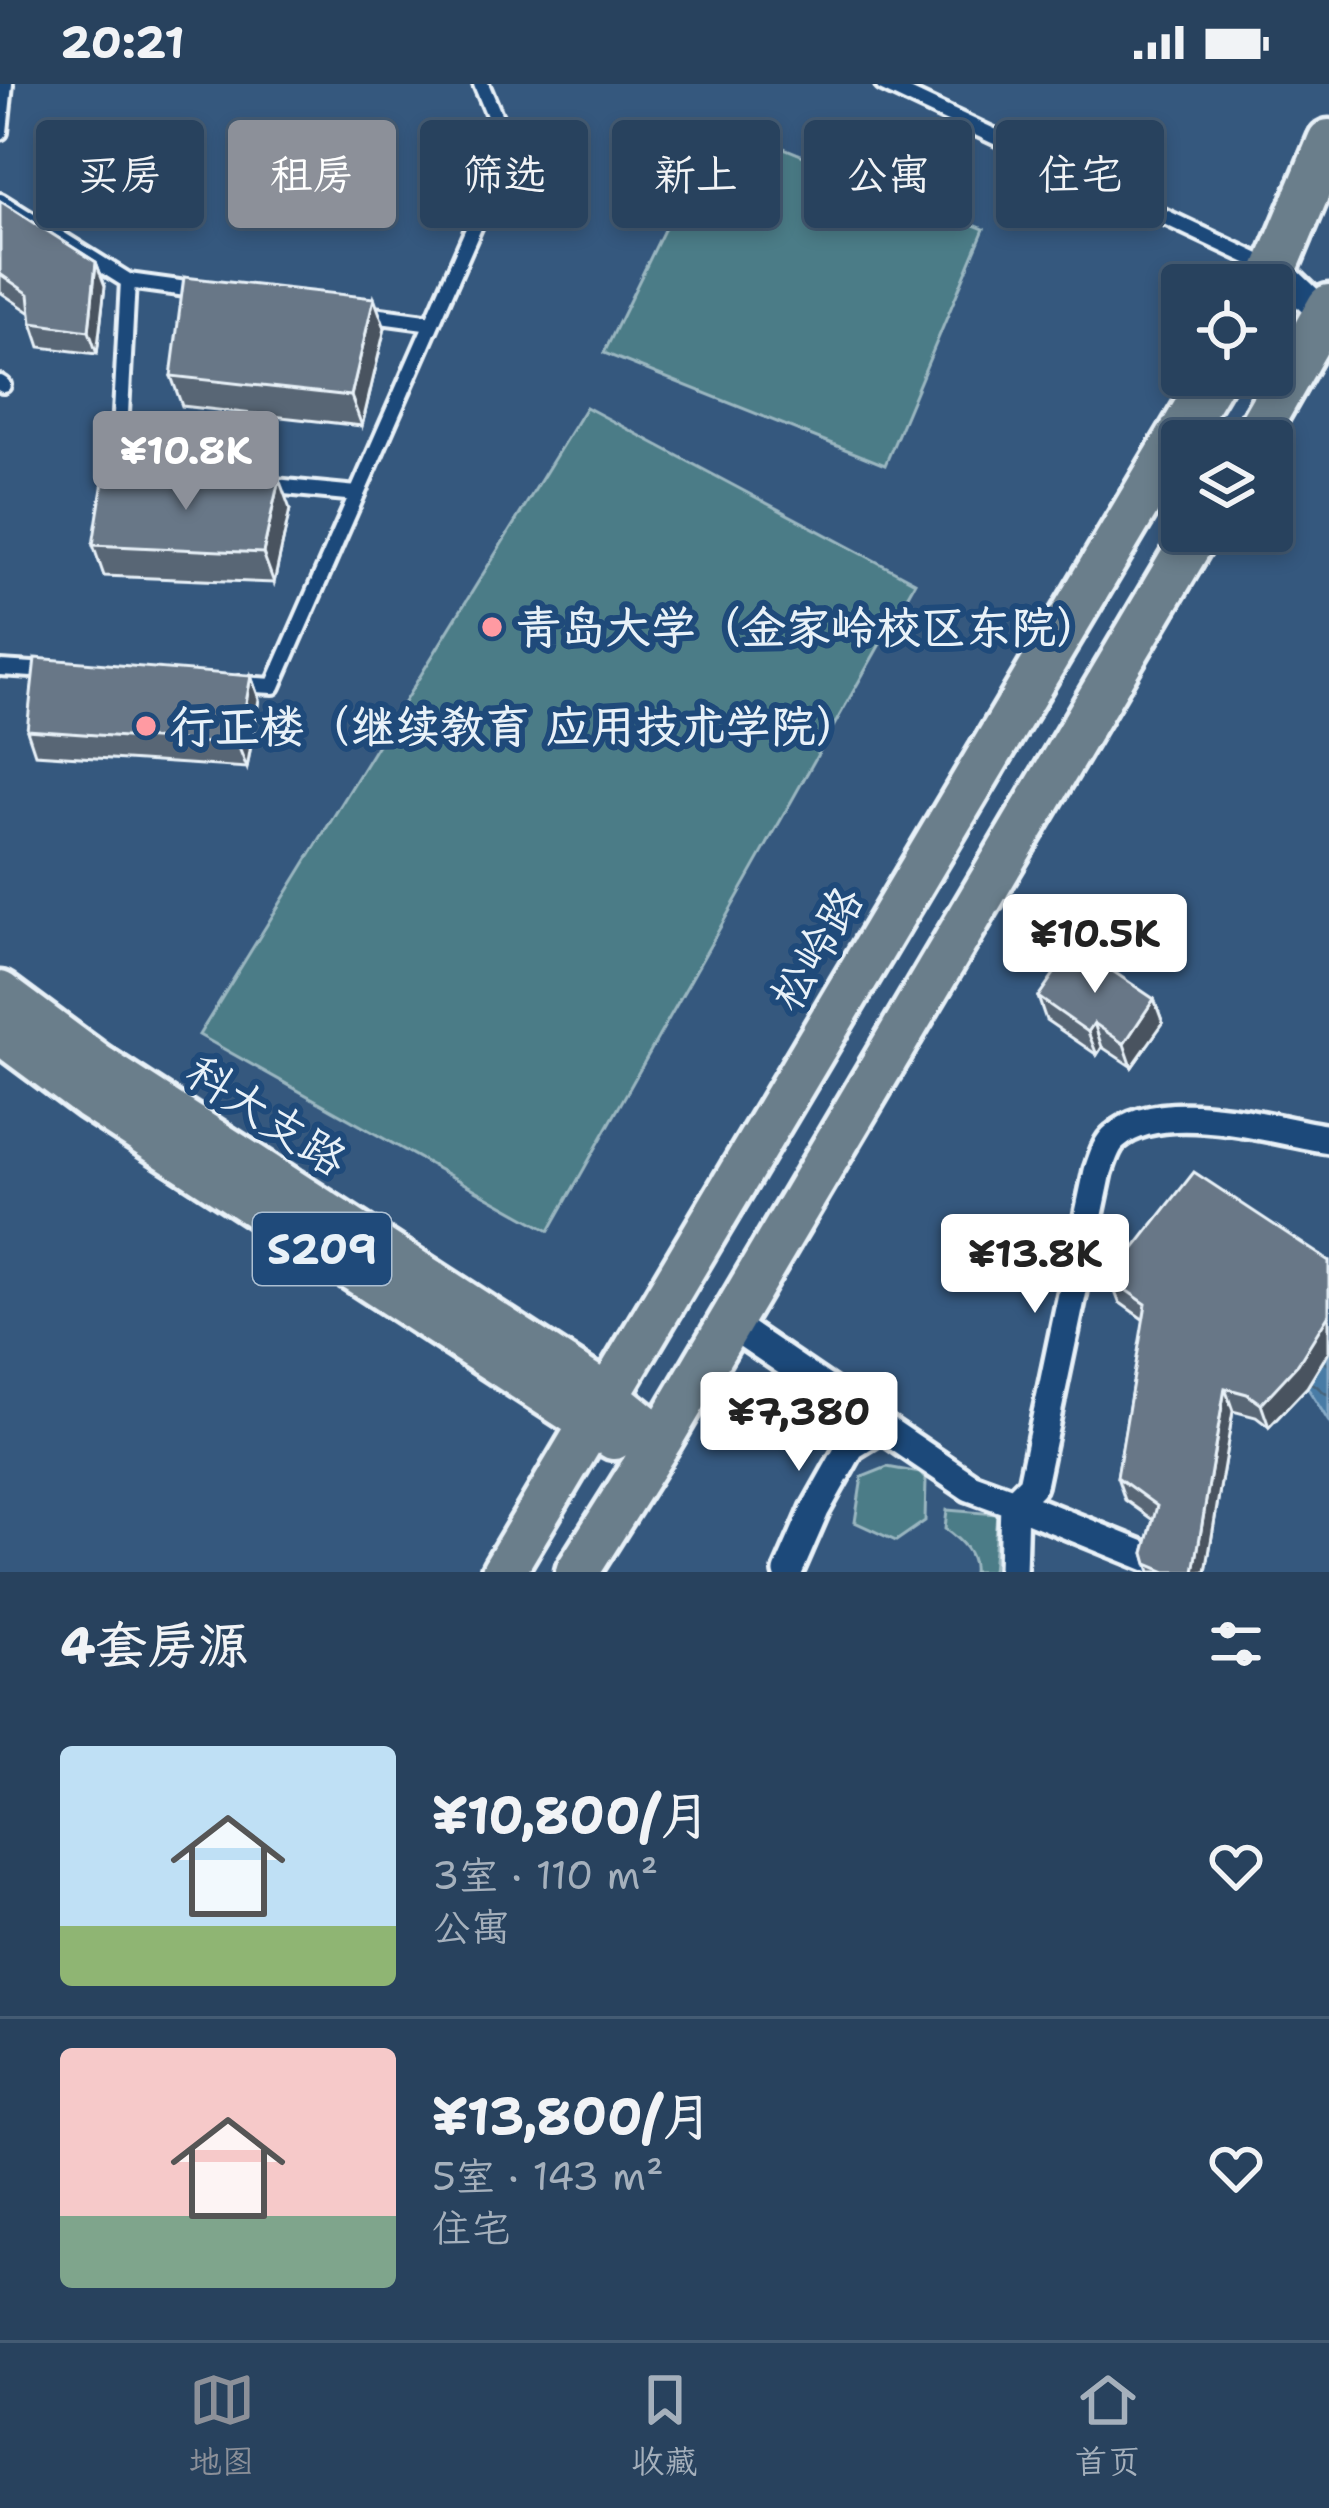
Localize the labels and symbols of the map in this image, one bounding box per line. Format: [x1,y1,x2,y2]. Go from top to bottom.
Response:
pin: ¥10.8K [88,411,284,513]
place label: 青岛大学（金家岭校区东院） [516,597,1101,657]
marker: 青岛大学（金家岭校区东院） [479,614,505,640]
place label: 行正楼（继续教育 应用技术学院） [170,696,860,756]
marker: 行正楼（继续教育 应用技术学院） [133,713,159,739]
street label: 松岭路 [756,875,876,1021]
pin: ¥10.5K [997,894,1193,996]
street label: 科大支路 [175,1041,359,1189]
road number: S209 [253,1213,391,1285]
pin: ¥13.8K [937,1214,1133,1316]
pin: ¥7,380 [701,1372,897,1474]

